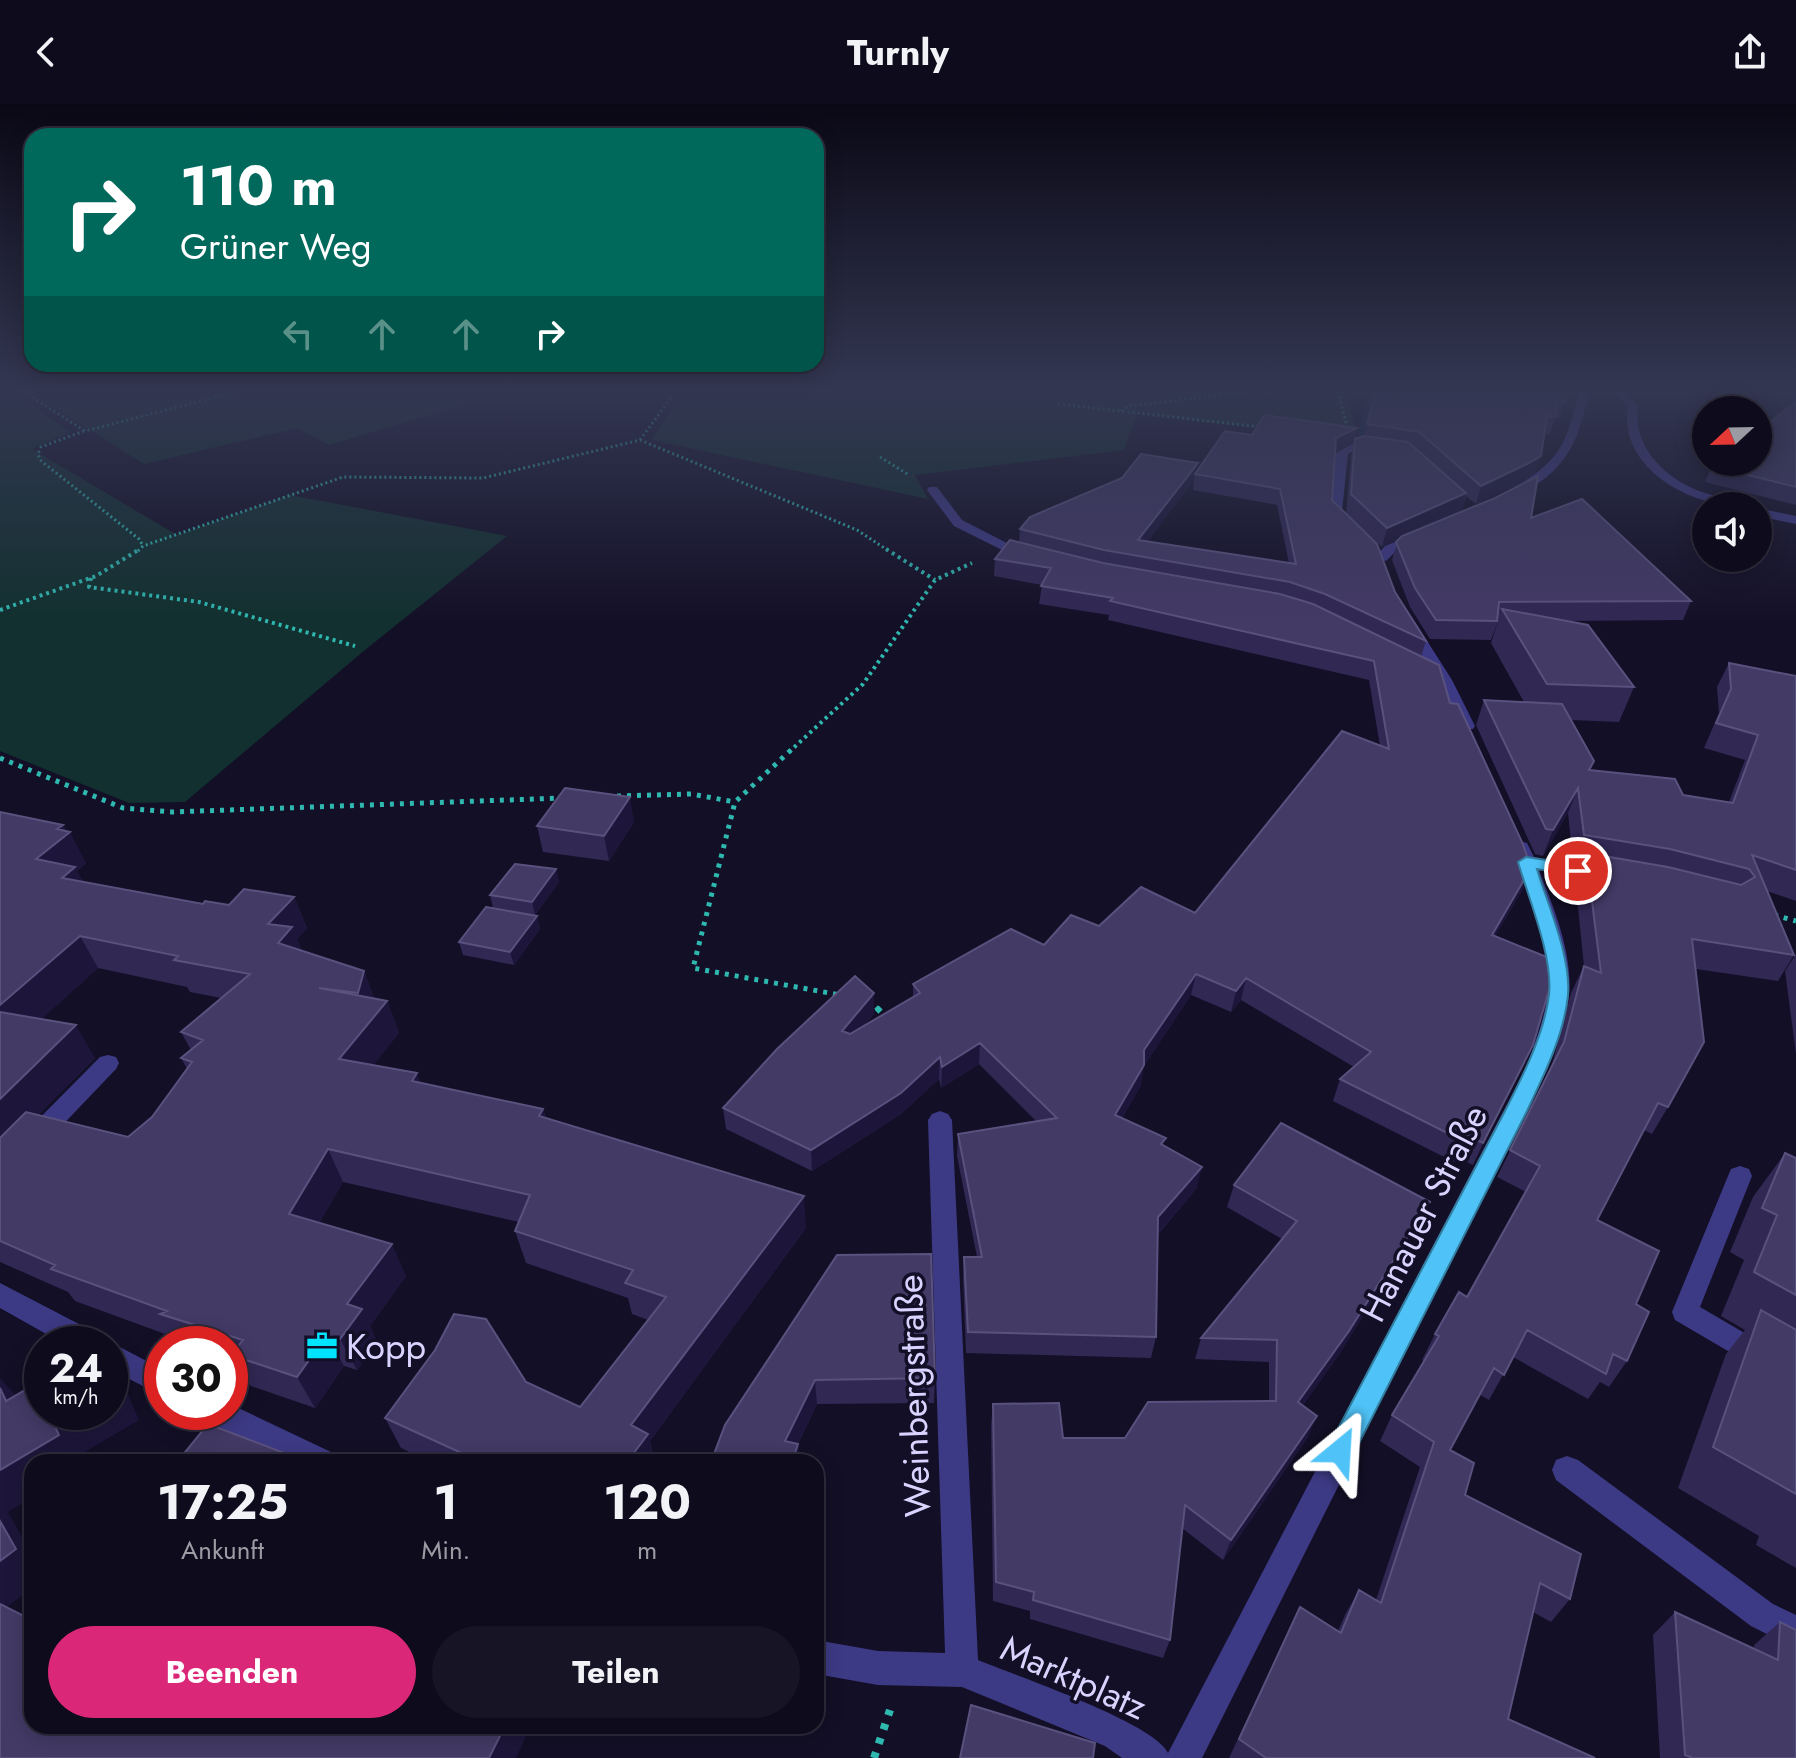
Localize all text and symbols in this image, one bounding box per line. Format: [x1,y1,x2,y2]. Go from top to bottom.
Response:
text: Turnly [847,26,949,78]
icon: back [24,30,68,74]
icon: share [1728,30,1772,74]
text: 110 m [180,145,337,226]
icon: right [48,160,152,264]
text: Grüner Weg [180,220,372,272]
icon: left [276,312,320,356]
icon: ahead [360,312,404,356]
icon: ahead [444,312,488,356]
icon: right [528,312,572,356]
north arrow [1692,396,1772,476]
map controls [1692,396,1772,572]
button: sound [1692,492,1772,572]
pin [1544,837,1612,905]
icon: arrive [1556,849,1600,893]
street label: Hanauer Straße [1346,1096,1500,1330]
street label: Weinbergstraße [883,1274,943,1518]
place label: Kopp [346,1320,426,1372]
speed limit sign: 30 [144,1326,248,1430]
office icon: Kopp [305,1329,339,1363]
text: 24 [49,1339,103,1397]
text: km/h [53,1383,99,1412]
position arrow [1298,1409,1382,1493]
text: 17:25 [157,1468,288,1537]
text: 1 [434,1468,458,1537]
text: 120 [603,1468,691,1537]
text: Ankunft [181,1531,264,1569]
text: Min. [421,1531,470,1569]
text: m [637,1531,657,1569]
street label: Marktplatz [993,1622,1156,1732]
button: Beenden [48,1626,416,1718]
button: Teilen [432,1626,800,1718]

